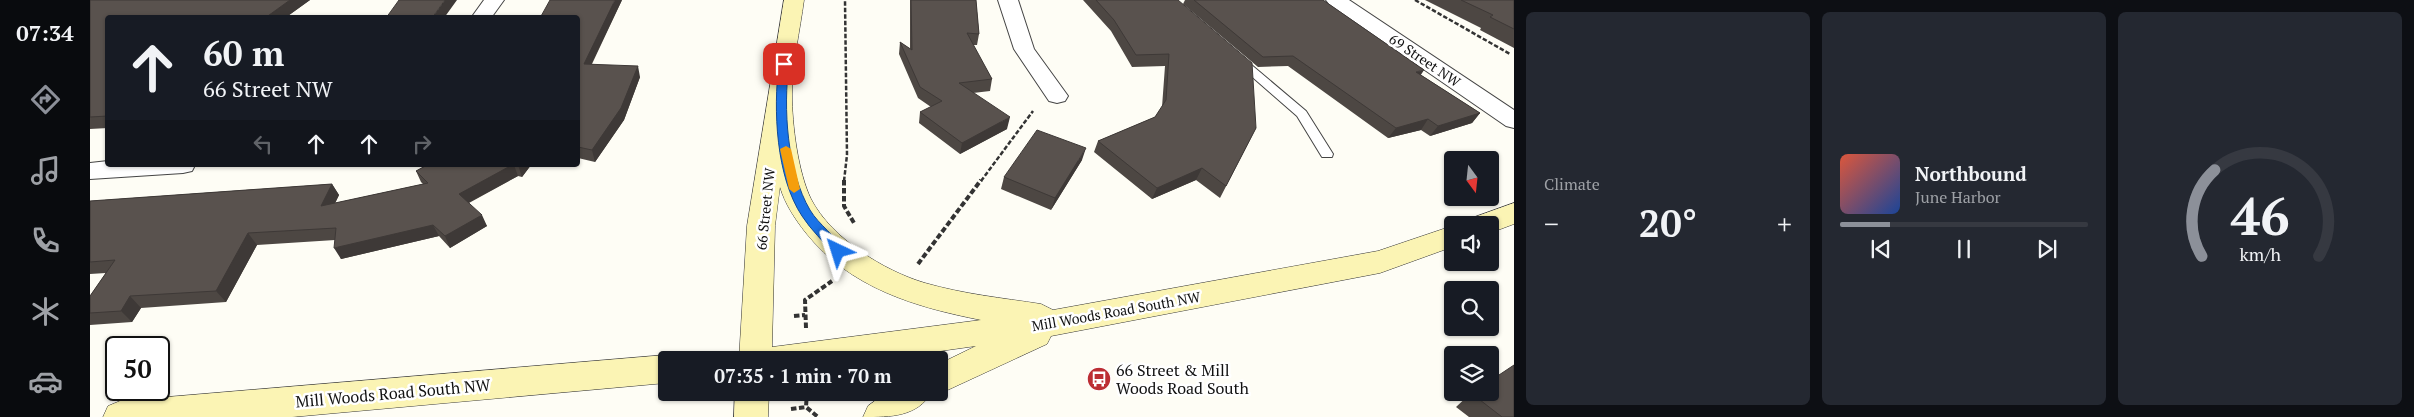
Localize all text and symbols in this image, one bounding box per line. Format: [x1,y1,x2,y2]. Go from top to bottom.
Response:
text: 07:34 [16,18,74,47]
street label: 69 Street NW [1386,29,1465,91]
text: 60 m [203,30,284,76]
icon: ahead [120,35,185,100]
pin [763,43,805,85]
icon: arrive [770,50,798,78]
text: 66 Street NW [203,74,333,103]
icon: directions [28,82,63,117]
icon: left [249,130,277,158]
icon: ahead [302,130,330,158]
icon: ahead [355,130,383,158]
icon: right [408,130,436,158]
north arrow [1444,151,1499,206]
map controls [1444,151,1499,401]
icon: music [28,153,63,188]
text: Northbound [1915,161,2027,186]
street label: 66 Street NW [751,166,779,251]
text: Climate [1544,173,1600,195]
text: 46 [2231,181,2289,250]
text: June Harbor [1915,186,2001,208]
text: 20° [1639,198,1697,248]
text: − [1544,205,1559,242]
text: + [1777,205,1792,242]
button: sound [1444,216,1499,271]
icon: phone [28,223,63,258]
position arrow [811,224,863,276]
icon: previous [1867,235,1895,263]
icon: pause [1950,235,1978,263]
icon: next [2033,235,2061,263]
text: km/h [2239,242,2281,266]
button: search [1444,281,1499,336]
street label: Mill Woods Road South NW [1030,287,1203,335]
icon: climate [28,294,63,329]
speed limit sign: 50 [105,336,170,401]
button: layers [1444,346,1499,401]
place label: 66 Street & Mill Woods Road South [1116,359,1249,399]
text: 07:35 · 1 min · 70 m [714,363,892,388]
icon: car [28,364,63,399]
bus stop icon: 66 Street & Mill Woods Road South [1086,366,1112,392]
street label: Mill Woods Road South NW [295,374,491,412]

